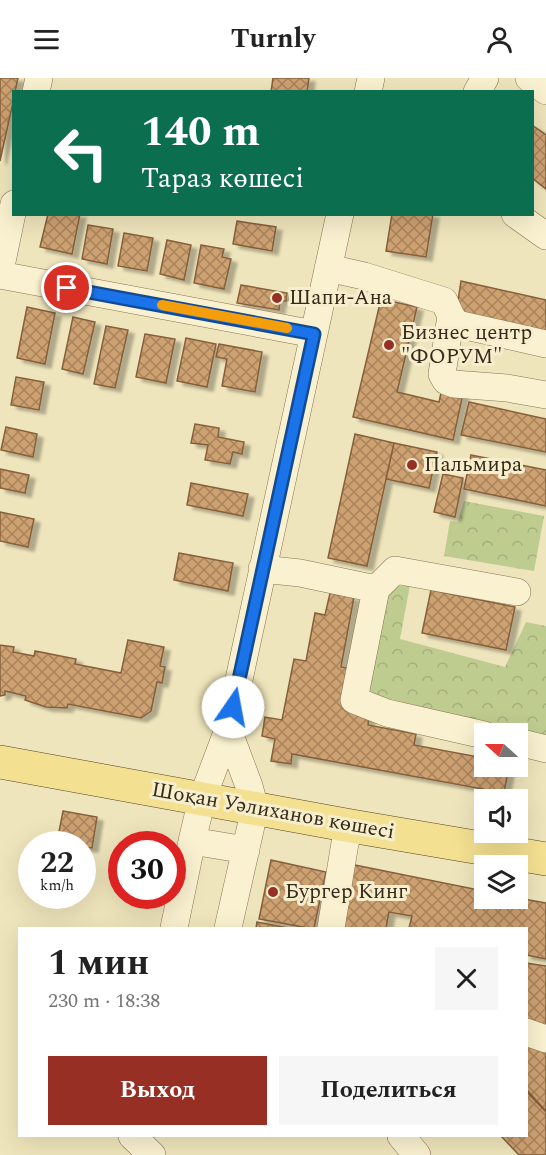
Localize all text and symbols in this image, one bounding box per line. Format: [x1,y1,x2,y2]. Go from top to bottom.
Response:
text: Turnly [231,18,315,60]
icon: menu [30,23,63,56]
icon: person [483,23,516,56]
text: 140 m [141,101,260,164]
icon: left [42,114,120,192]
text: Тараз көшесі [141,158,304,200]
pin [41,262,92,313]
icon: arrive [50,271,83,304]
place label: Шапи-Ана [289,282,393,314]
marker: Шапи-Ана [270,291,284,305]
place label: Бизнес центр "ФОРУМ" [401,317,532,373]
marker: Бизнес центр "ФОРУМ" [382,338,396,352]
place label: Пальмира [424,449,523,481]
marker: Пальмира [405,458,419,472]
position arrow [201,675,265,739]
north arrow [474,723,528,777]
map controls [474,723,528,909]
street label: Шоқан Уәлиханов көшесі [149,774,397,848]
button: sound [474,789,528,843]
speed limit sign: 30 [108,831,186,909]
text: 22 [40,840,74,886]
button: layers [474,855,528,909]
text: km/h [40,874,74,897]
place label: Бургер Кинг [285,876,408,908]
marker: Бургер Кинг [266,885,280,899]
text: 1 мин [48,936,149,991]
button: close [435,947,498,1010]
text: 230 m · 18:38 [48,986,160,1016]
button: Выход [48,1056,267,1125]
button: Поделиться [279,1056,498,1125]

